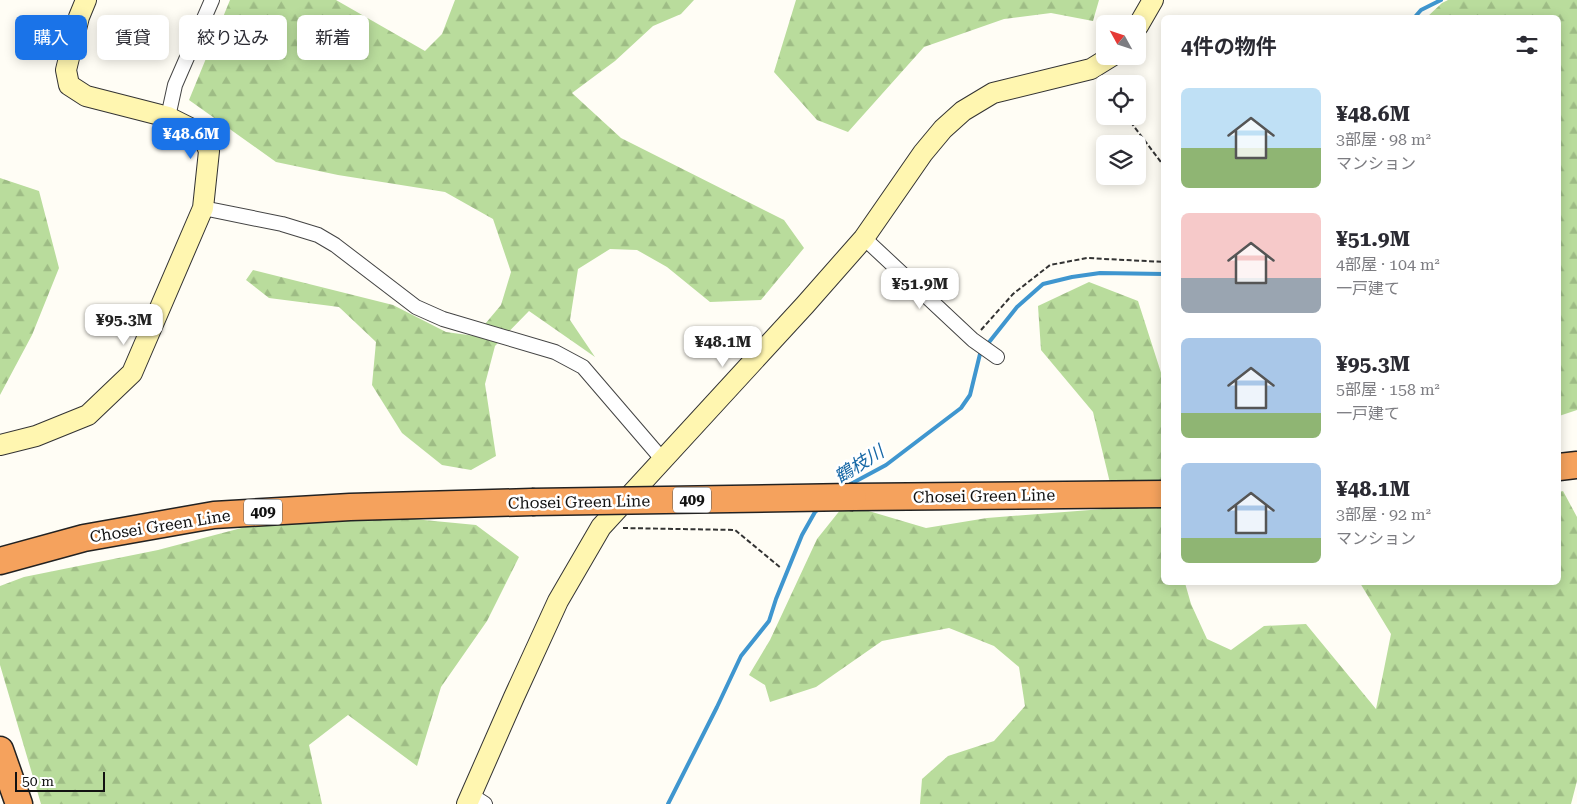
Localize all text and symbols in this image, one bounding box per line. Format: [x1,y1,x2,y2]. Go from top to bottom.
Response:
chip: 購入 [15,15,87,60]
chip: 賃貸 [97,15,169,60]
chip: 絞り込み [179,15,287,60]
chip: 新着 [297,15,369,60]
north arrow [1096,15,1146,65]
map controls [1096,15,1146,185]
icon: filters [1513,31,1541,59]
text: 4件の物件 [1181,35,1277,59]
button: locate [1096,75,1146,125]
text: ¥48.6M [1336,102,1410,126]
icon: home [1221,108,1281,168]
pin: ¥48.6M [150,118,232,160]
text: ¥48.6M [163,124,219,143]
text: 3部屋 · 98 m² [1336,130,1431,149]
button: layers [1096,135,1146,185]
text: マンション [1336,154,1416,173]
text: ¥51.9M [1336,227,1410,251]
icon: home [1221,233,1281,293]
text: 4部屋 · 104 m² [1336,255,1440,274]
pin: ¥51.9M [879,268,961,310]
text: ¥51.9M [892,274,948,293]
text: 一戸建て [1336,279,1400,298]
pin: ¥95.3M [83,304,165,346]
text: ¥95.3M [96,310,152,329]
pin: ¥48.1M [682,326,764,368]
text: ¥48.1M [695,332,751,351]
text: ¥95.3M [1336,352,1410,376]
icon: home [1221,358,1281,418]
text: 5部屋 · 158 m² [1336,380,1440,399]
text: 一戸建て [1336,404,1400,423]
water label: 鶴枝川 [831,440,889,487]
text: ¥48.1M [1336,477,1410,501]
icon: home [1221,483,1281,543]
street label: Chosei Green Line [913,485,1055,507]
road number: 409 [673,488,711,512]
street label: Chosei Green Line [508,491,650,513]
road number: 409 [244,500,282,524]
street label: Chosei Green Line [88,505,232,547]
text: 3部屋 · 92 m² [1336,505,1431,524]
text: マンション [1336,529,1416,548]
scale bar [15,769,105,792]
text: 50 m [22,773,54,789]

